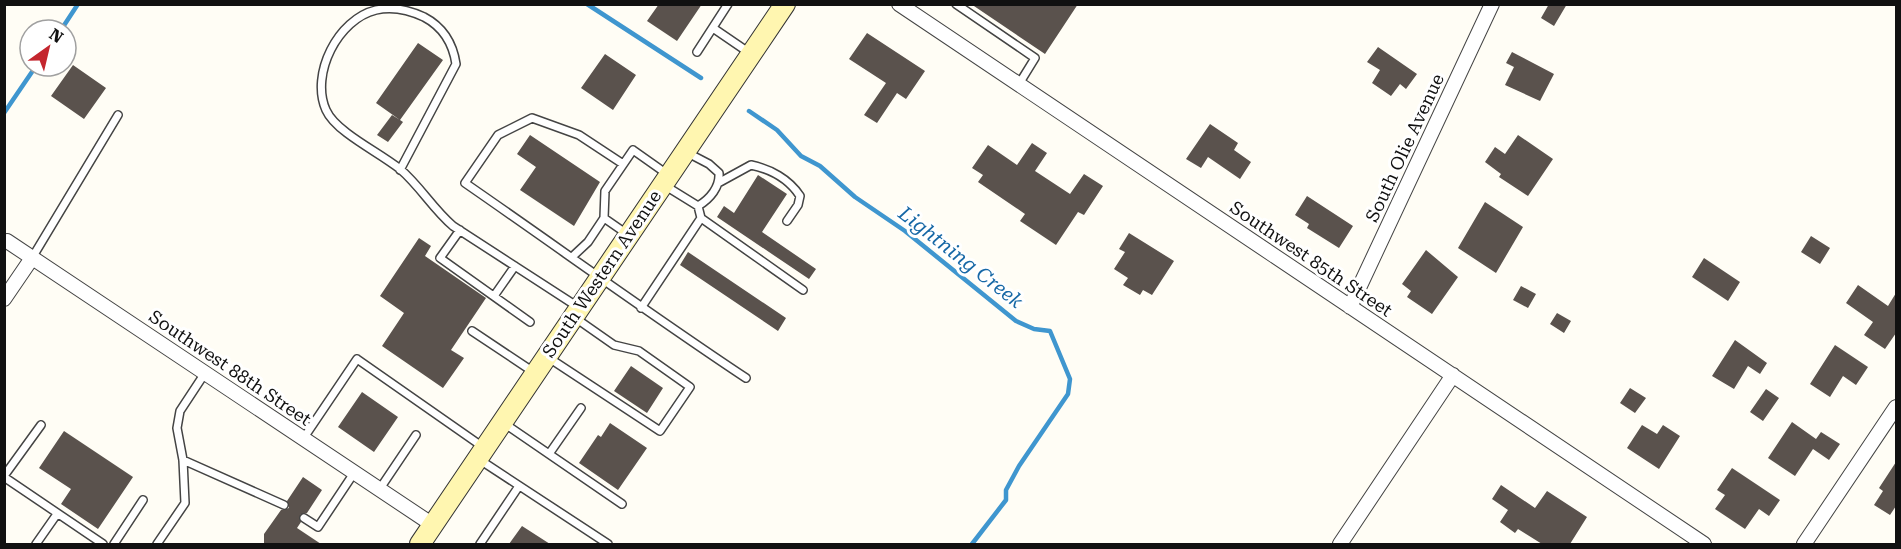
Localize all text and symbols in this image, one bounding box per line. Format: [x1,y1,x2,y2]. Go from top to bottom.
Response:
north arrow [18,18,78,78]
text: N [46,25,67,47]
street label: South Olie Avenue [1361,70,1448,225]
street label: South Western Avenue [538,186,665,361]
street label: Southwest 85th Street [1226,197,1396,321]
water label: Lightning Creek [893,200,1028,313]
street label: Southwest 88th Street [145,306,315,430]

